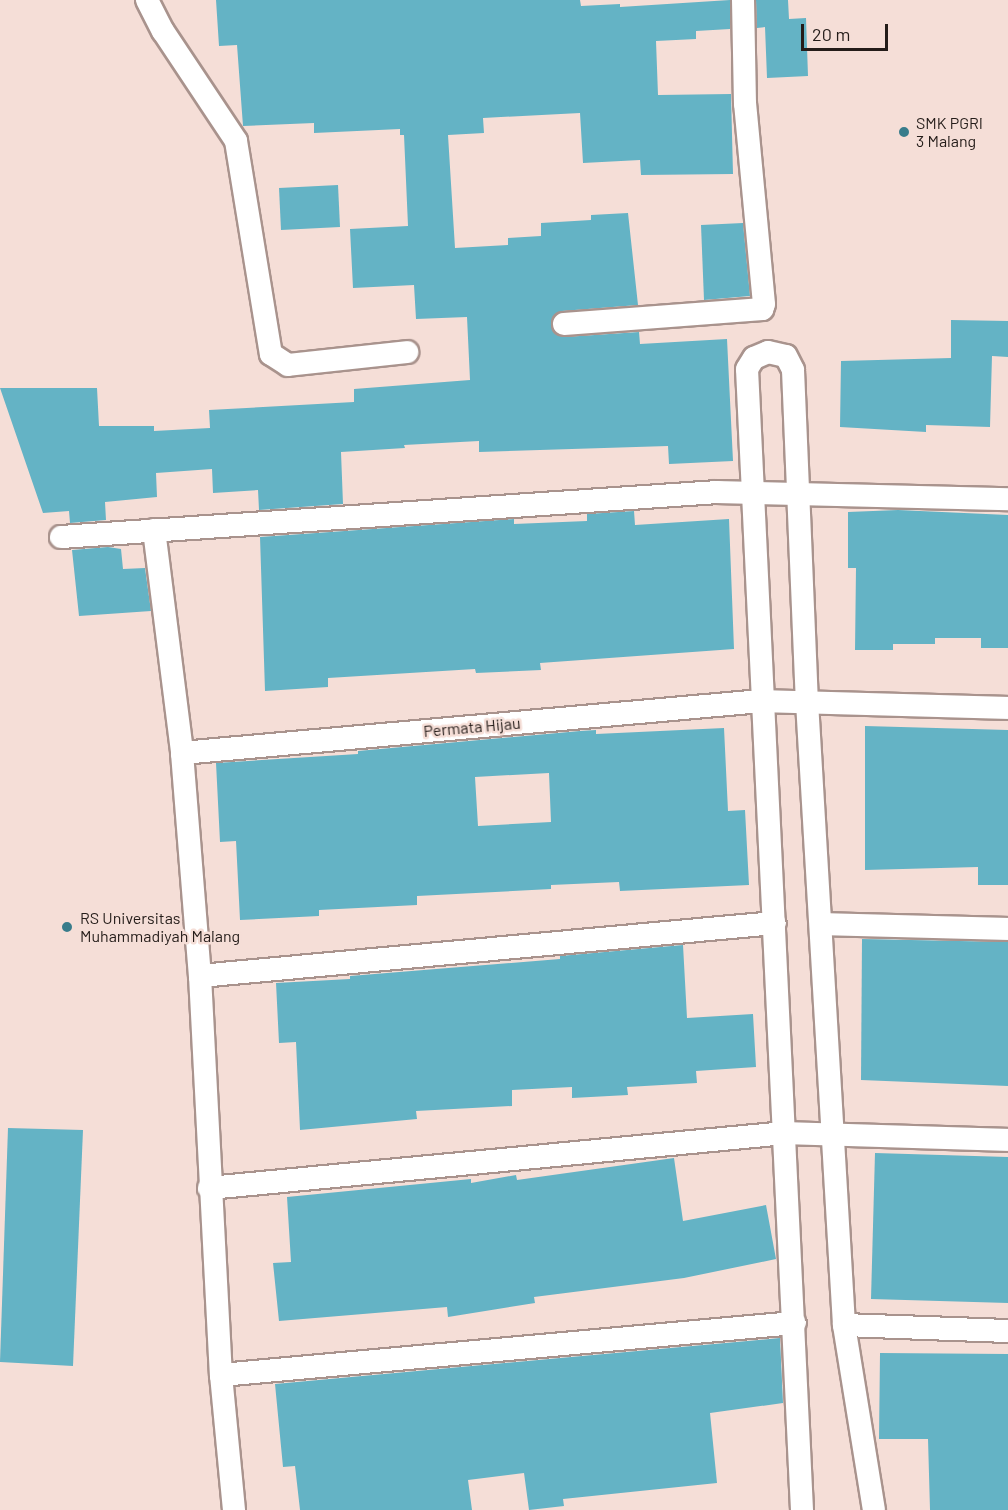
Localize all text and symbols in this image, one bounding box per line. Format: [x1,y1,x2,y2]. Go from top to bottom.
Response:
scale bar [804,12,891,50]
text: 20 m [812,23,850,45]
place label: SMK PGRI 3 Malang [916,113,983,151]
marker: SMK PGRI 3 Malang [897,125,911,139]
street label: Permata Hijau [423,713,521,741]
place label: RS Universitas Muhammadiyah Malang [80,908,240,946]
marker: RS Universitas Muhammadiyah Malang [58,918,76,936]

